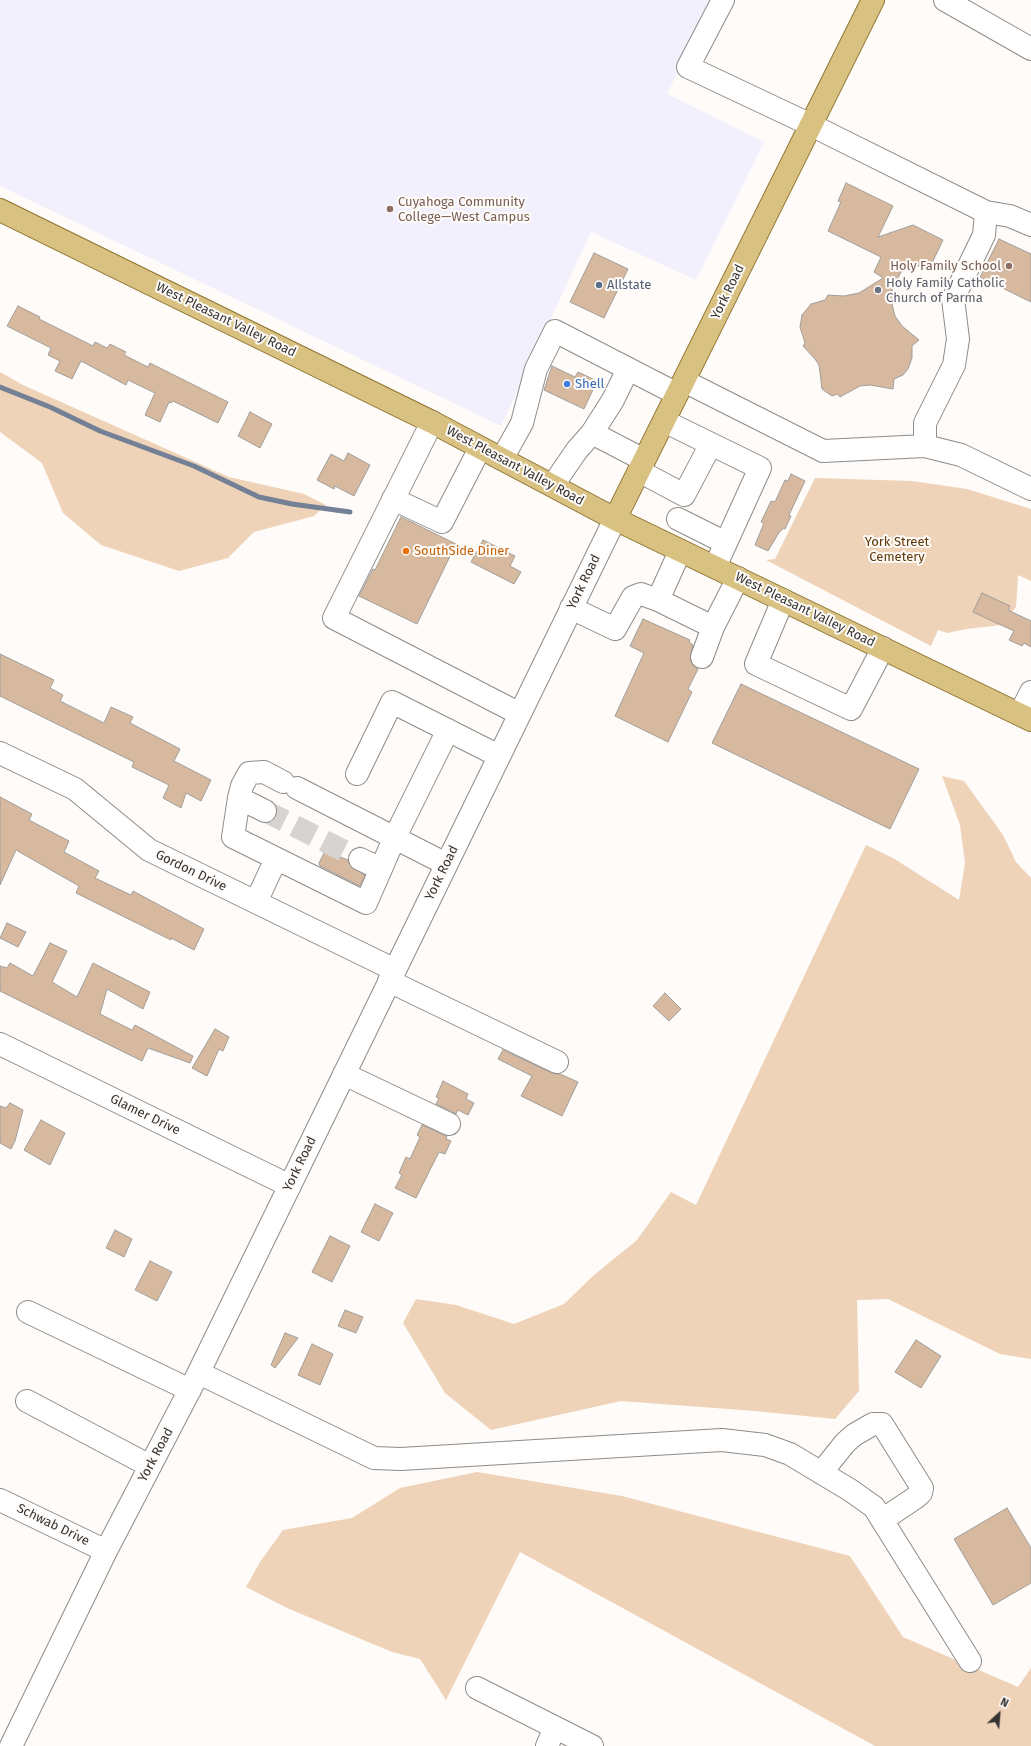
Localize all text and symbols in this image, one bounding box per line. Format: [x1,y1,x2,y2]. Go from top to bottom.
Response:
place label: Cuyahoga Community College—West Campus [398,194,530,225]
marker: Cuyahoga Community College—West Campus [385,204,395,214]
place label: Holy Family School [890,258,1001,274]
marker: Holy Family School [1004,261,1014,271]
street label: York Road [708,262,748,322]
place label: Holy Family Catholic Church of Parma [886,275,1005,306]
place label: Allstate [607,277,651,293]
street label: West Pleasant Valley Road [153,279,299,361]
marker: Allstate [594,280,604,290]
marker: Holy Family Catholic Church of Parma [873,285,883,295]
place label: Shell [575,376,604,392]
marker: Shell [562,379,572,389]
street label: West Pleasant Valley Road [443,423,587,509]
park label: York Street Cemetery [865,534,929,565]
place label: SouthSide Diner [414,543,509,559]
marker: SouthSide Diner [401,546,411,556]
street label: York Road [564,552,604,612]
street label: West Pleasant Valley Road [732,569,878,651]
street label: York Road [422,843,462,903]
street label: Gordon Drive [153,847,229,895]
street label: Glamer Drive [107,1091,183,1139]
street label: York Road [280,1134,320,1194]
street label: York Road [135,1425,177,1485]
street label: Schwab Drive [14,1501,92,1549]
north arrow [979,1694,1019,1734]
text: N [998,1695,1011,1710]

